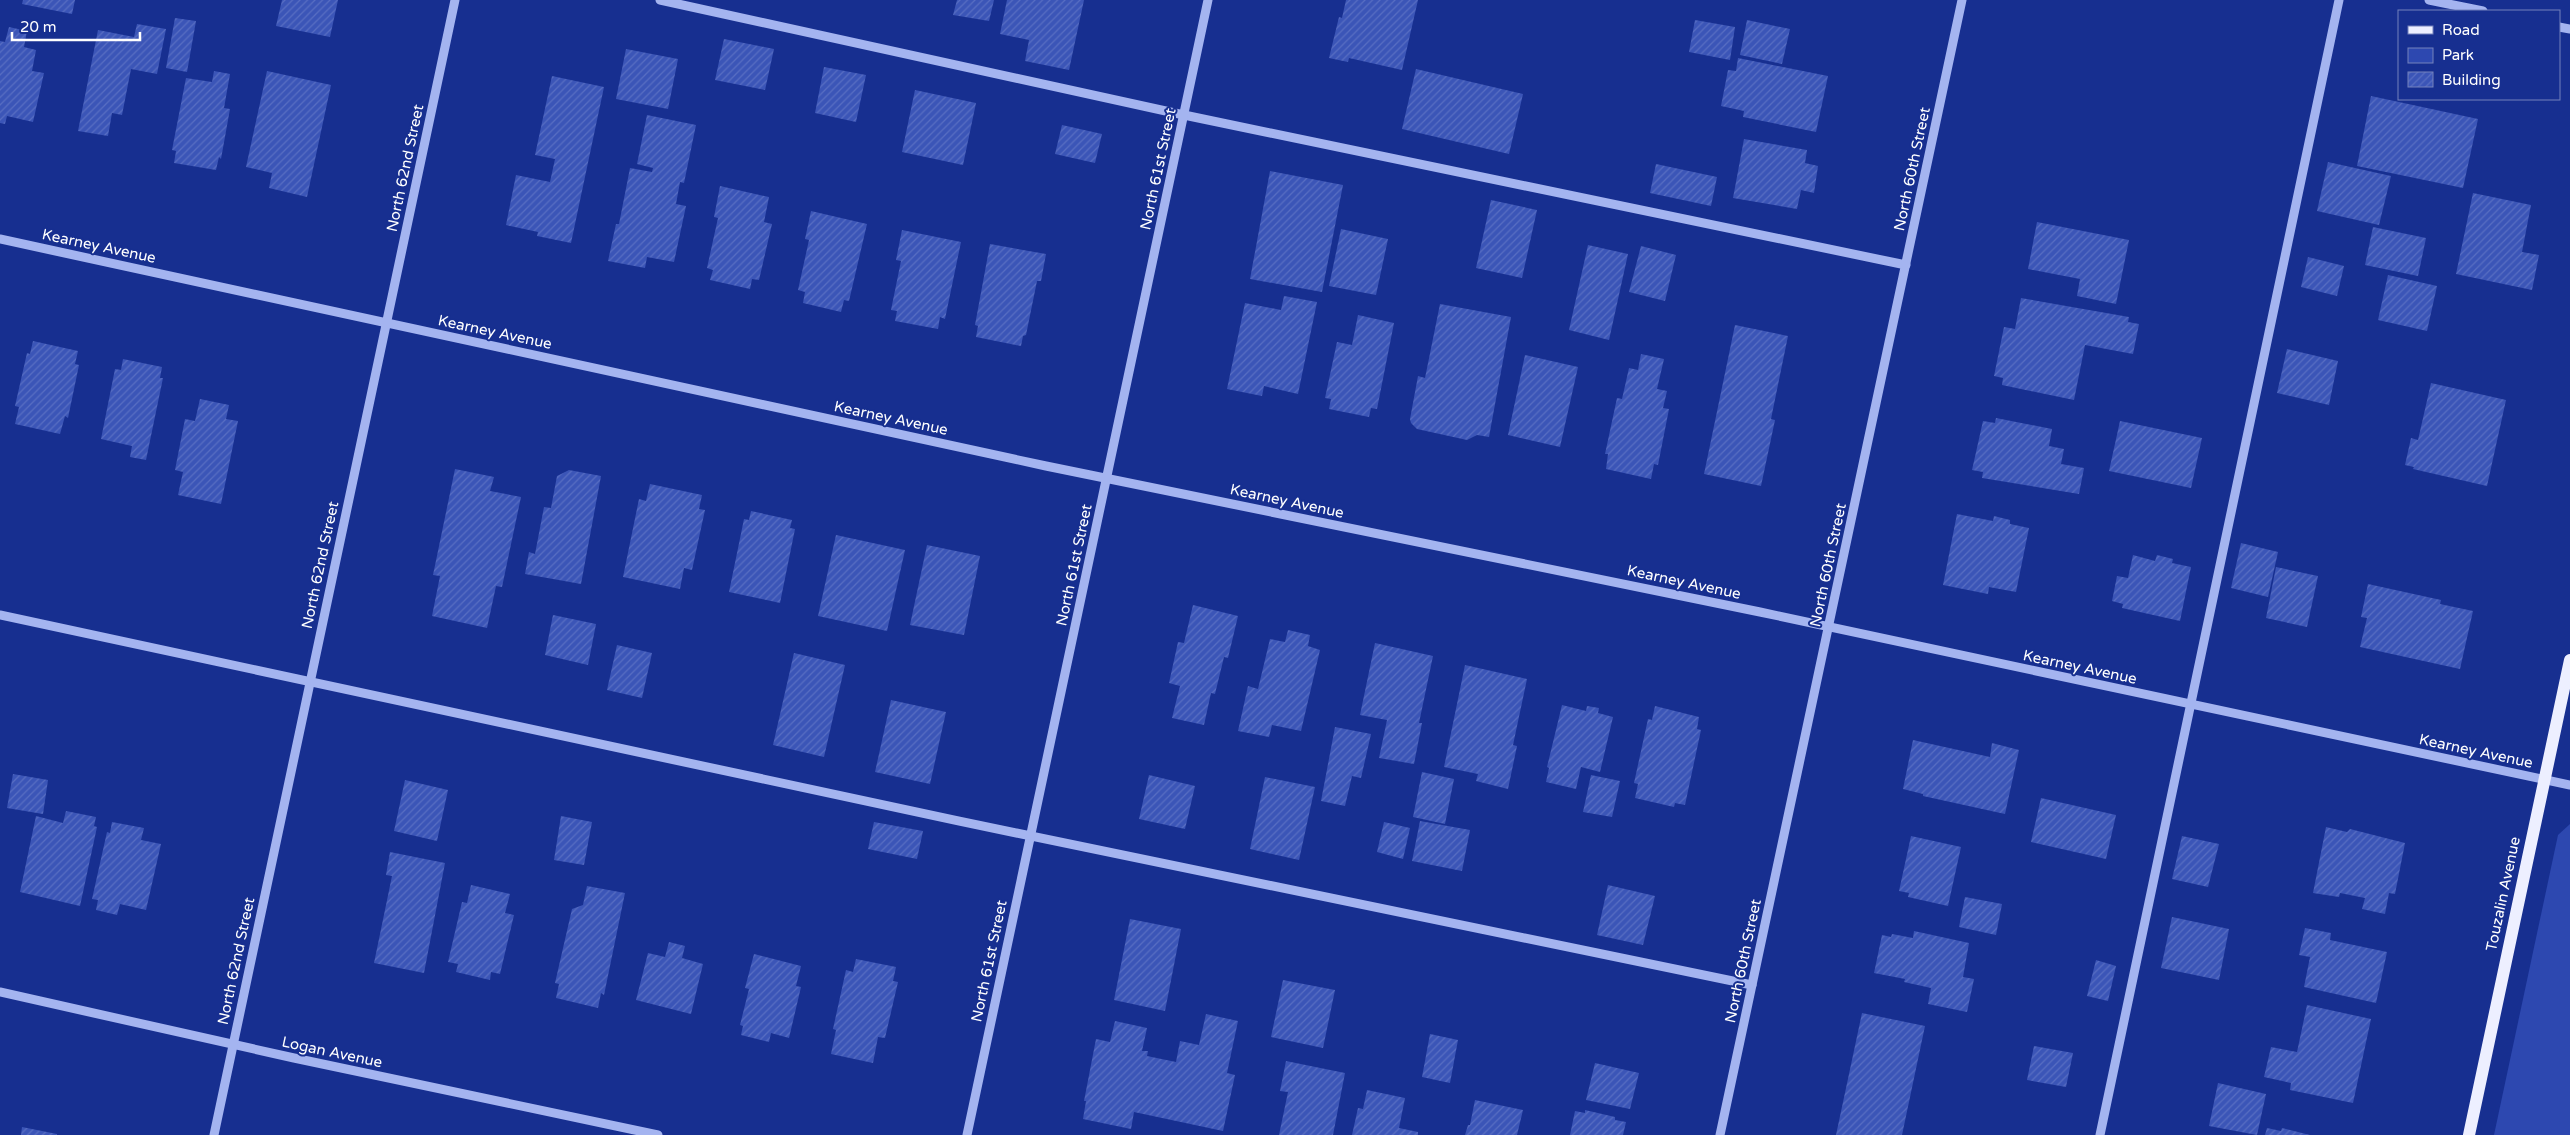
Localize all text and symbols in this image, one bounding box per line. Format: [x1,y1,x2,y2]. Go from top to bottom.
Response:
scale bar [12,10,140,42]
legend [2398,10,2560,100]
text: 20 m [20,18,57,36]
text: Road [2442,21,2480,39]
text: Park [2442,46,2474,64]
text: Building [2442,71,2501,89]
street label: North 62nd Street [383,102,427,233]
street label: North 60th Street [1890,105,1934,232]
street label: North 61st Street [1136,106,1180,231]
street label: Kearney Avenue [40,225,158,267]
street label: Kearney Avenue [436,311,554,353]
street label: Kearney Avenue [832,397,950,439]
street label: Kearney Avenue [1228,480,1346,522]
street label: North 62nd Street [298,499,342,630]
street label: North 60th Street [1806,501,1850,628]
street label: North 61st Street [1052,502,1096,627]
street label: Kearney Avenue [1625,561,1743,603]
street label: Kearney Avenue [2021,646,2139,688]
street label: Kearney Avenue [2417,730,2535,772]
street label: Touzalin Avenue [2482,835,2524,953]
street label: North 62nd Street [214,895,258,1026]
street label: North 60th Street [1721,897,1765,1024]
street label: North 61st Street [967,898,1011,1023]
street label: Logan Avenue [280,1033,384,1071]

